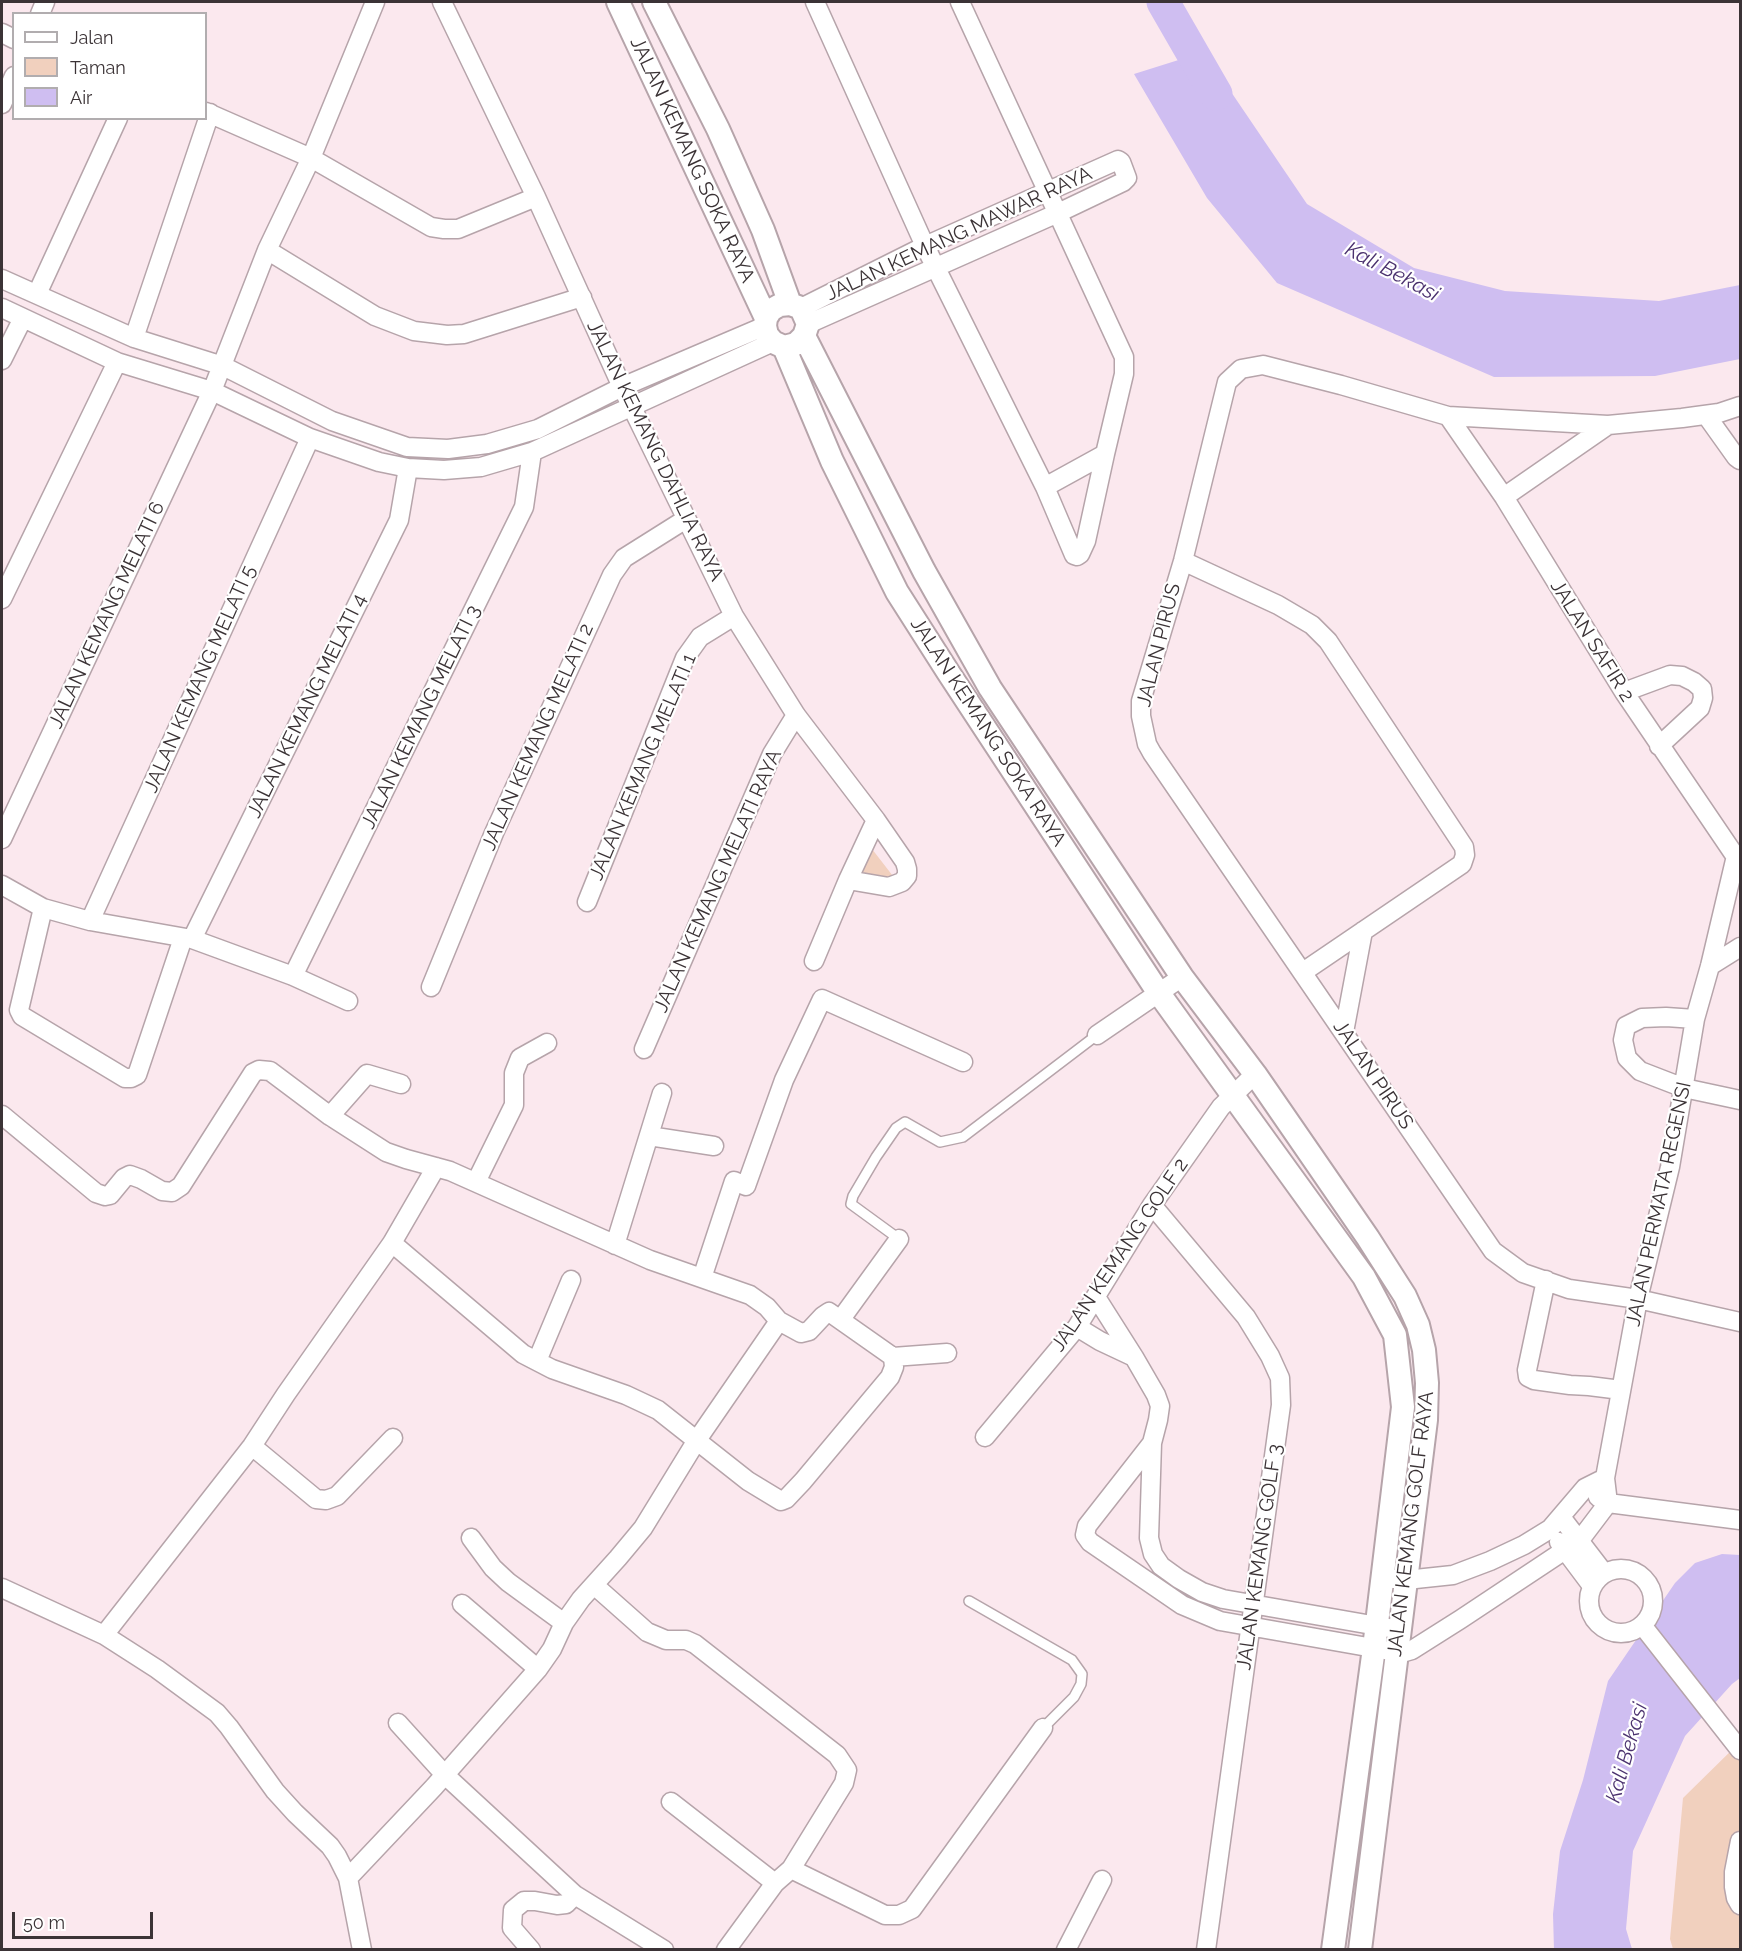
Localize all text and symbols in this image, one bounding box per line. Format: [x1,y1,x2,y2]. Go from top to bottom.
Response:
legend [12,12,207,120]
text: Jalan [70,27,114,48]
street label: JALAN KEMANG SOKA RAYA [624,33,760,287]
text: Taman [70,57,126,78]
text: Air [70,87,92,108]
street label: JALAN KEMANG MAWAR RAYA [822,162,1096,306]
water label: Kali Bekasi [1341,237,1443,307]
street label: JALAN KEMANG DAHLIA RAYA [581,317,729,585]
street label: JALAN KEMANG MELATI 6 [44,498,170,732]
street label: JALAN KEMANG MELATI 5 [139,562,261,796]
street label: JALAN SAFIR 2 [1545,576,1639,706]
street label: JALAN PIRUS [1132,581,1186,709]
street label: JALAN KEMANG MELATI 4 [242,590,372,822]
street label: JALAN KEMANG MELATI 3 [356,601,486,833]
street label: JALAN KEMANG SOKA RAYA [905,613,1071,851]
street label: JALAN KEMANG MELATI 2 [477,620,599,854]
street label: JALAN KEMANG MELATI 1 [584,650,702,884]
street label: JALAN KEMANG MELATI RAYA [649,746,787,1016]
street label: JALAN PIRUS [1328,1016,1418,1134]
street label: JALAN PERMATA REGENSI [1621,1080,1697,1328]
street label: JALAN KEMANG GOLF 2 [1046,1154,1194,1356]
street label: JALAN KEMANG GOLF RAYA [1383,1390,1439,1658]
street label: JALAN KEMANG GOLF 3 [1232,1442,1288,1672]
water label: Kali Bekasi [1601,1700,1653,1806]
scale bar [15,1900,156,1938]
text: 50 m [23,1912,65,1933]

